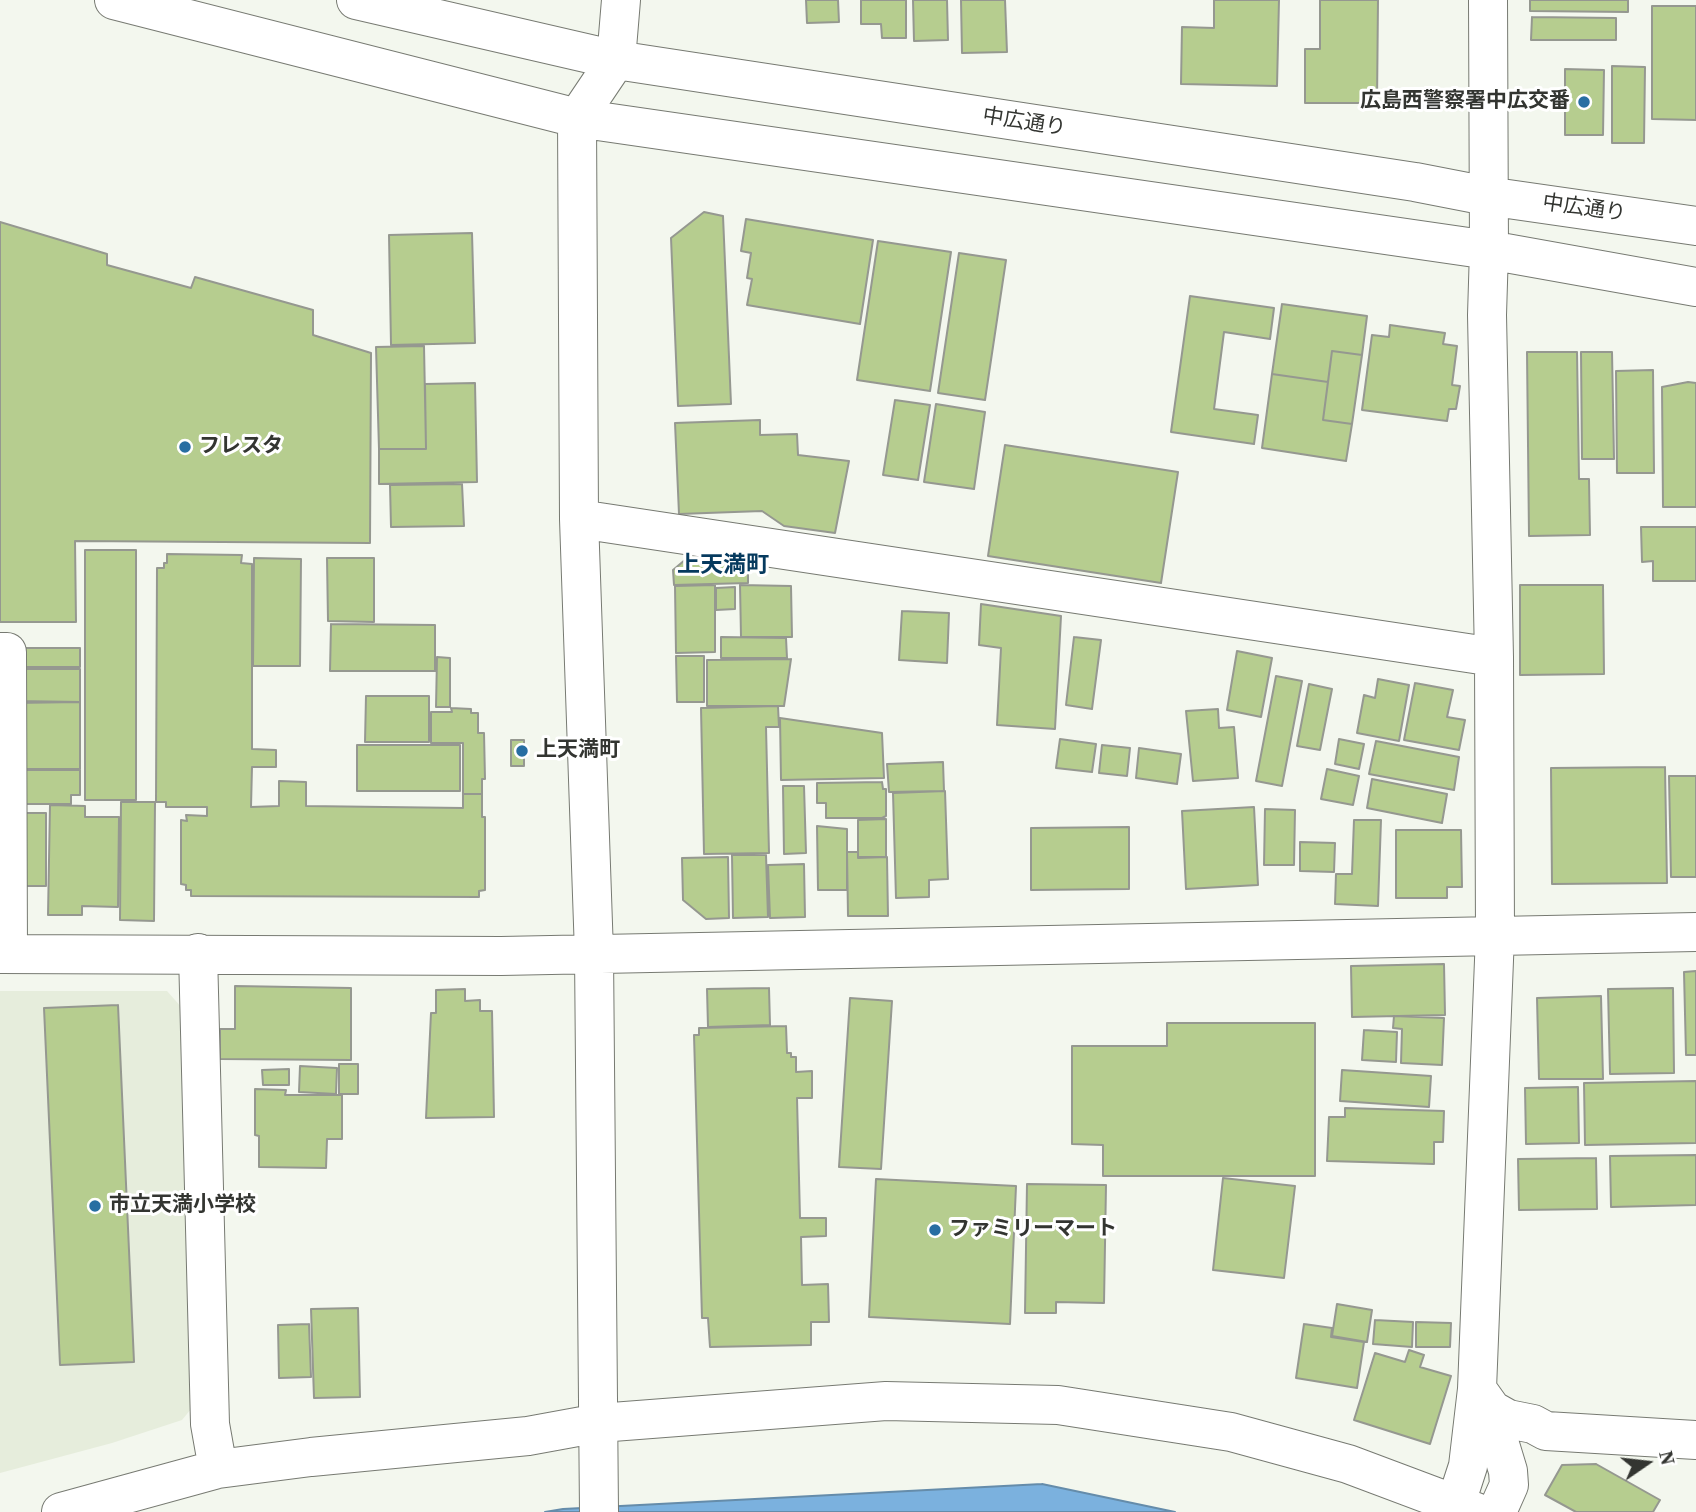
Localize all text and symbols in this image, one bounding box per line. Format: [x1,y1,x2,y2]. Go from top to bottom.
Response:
place label: 広島西警察署中広交番 [1360,89,1570,115]
marker: 広島西警察署中広交番 [1576,94,1592,110]
street label: 中広通り [981,104,1067,142]
street label: 中広通り [1541,191,1627,227]
place label: フレスタ [199,434,283,460]
marker: フレスタ [177,439,193,455]
district label: 上天満町 [677,552,769,580]
place label: 上天満町 [536,738,620,764]
marker: 上天満町 [514,743,530,759]
place label: 市立天満小学校 [109,1193,256,1219]
marker: 市立天満小学校 [87,1198,103,1214]
place label: ファミリーマート [949,1217,1117,1243]
marker: ファミリーマート [927,1222,943,1238]
north arrow [1612,1428,1682,1498]
text: N [1653,1448,1682,1468]

